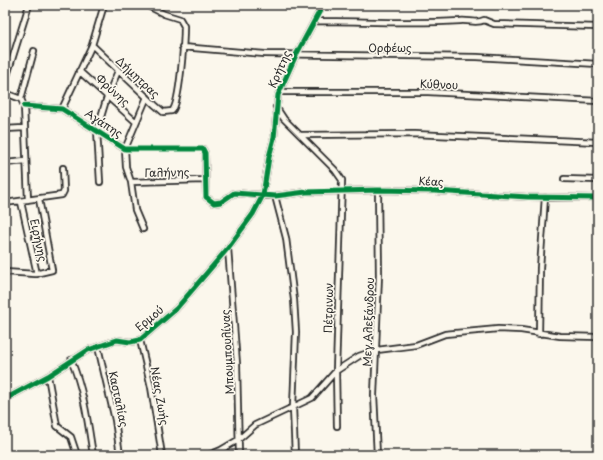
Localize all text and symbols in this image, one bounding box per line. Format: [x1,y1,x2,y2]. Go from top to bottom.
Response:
street label: Ορφέως [368,39,412,56]
street label: Κρήτης [263,47,295,91]
street label: Δήμητρας [112,52,164,102]
street label: Φρύνης [92,70,134,110]
street label: Κύθνου [420,75,458,93]
street label: Αγάπης [82,104,126,142]
street label: Γαλήνης [144,163,190,181]
street label: Κέας [418,172,444,190]
street label: Ειρήνης [26,217,52,263]
street label: Μεγ.Αλεξάνδρου [358,277,378,367]
street label: Πέτρινων [319,283,337,333]
street label: Ερμού [131,301,167,335]
street label: Μπουμπουλίνας [216,309,238,395]
street label: Νέας Ζωής [146,365,174,427]
street label: Κασταλίας [105,369,133,429]

